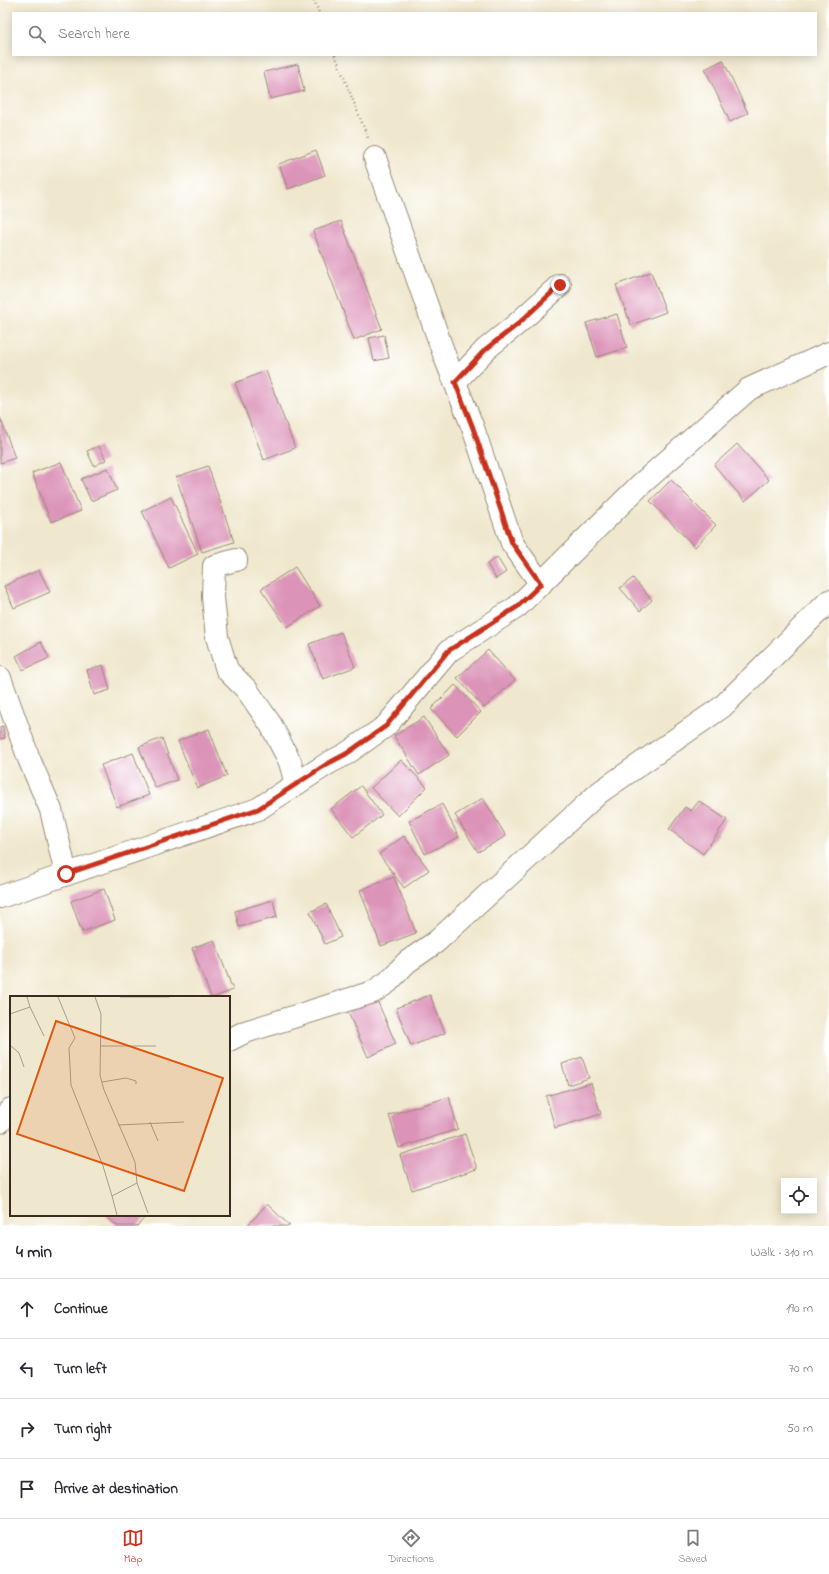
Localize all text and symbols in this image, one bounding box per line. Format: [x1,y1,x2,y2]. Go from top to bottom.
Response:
search box [12,12,817,56]
icon: search [26,23,48,45]
text: Search here [58,23,130,45]
route end [551,276,569,294]
route start [57,865,75,883]
inset map [10,996,230,1216]
map controls [781,1178,817,1214]
button: locate [781,1178,817,1214]
text: 4 min [16,1240,52,1265]
text: Walk · 310 m [750,1243,813,1262]
icon: ahead [16,1298,38,1320]
text: Continue [54,1298,108,1320]
text: 190 m [786,1299,813,1318]
icon: left [16,1358,38,1380]
text: Turn left [54,1358,107,1380]
text: 70 m [789,1359,813,1378]
icon: right [16,1418,38,1440]
text: Turn right [54,1418,112,1440]
text: 50 m [787,1419,813,1438]
icon: arrive [16,1478,38,1500]
text: Arrive at destination [54,1478,178,1500]
tab: Map [122,1527,144,1567]
tab: Directions [388,1527,434,1567]
tab: Saved [678,1527,707,1567]

